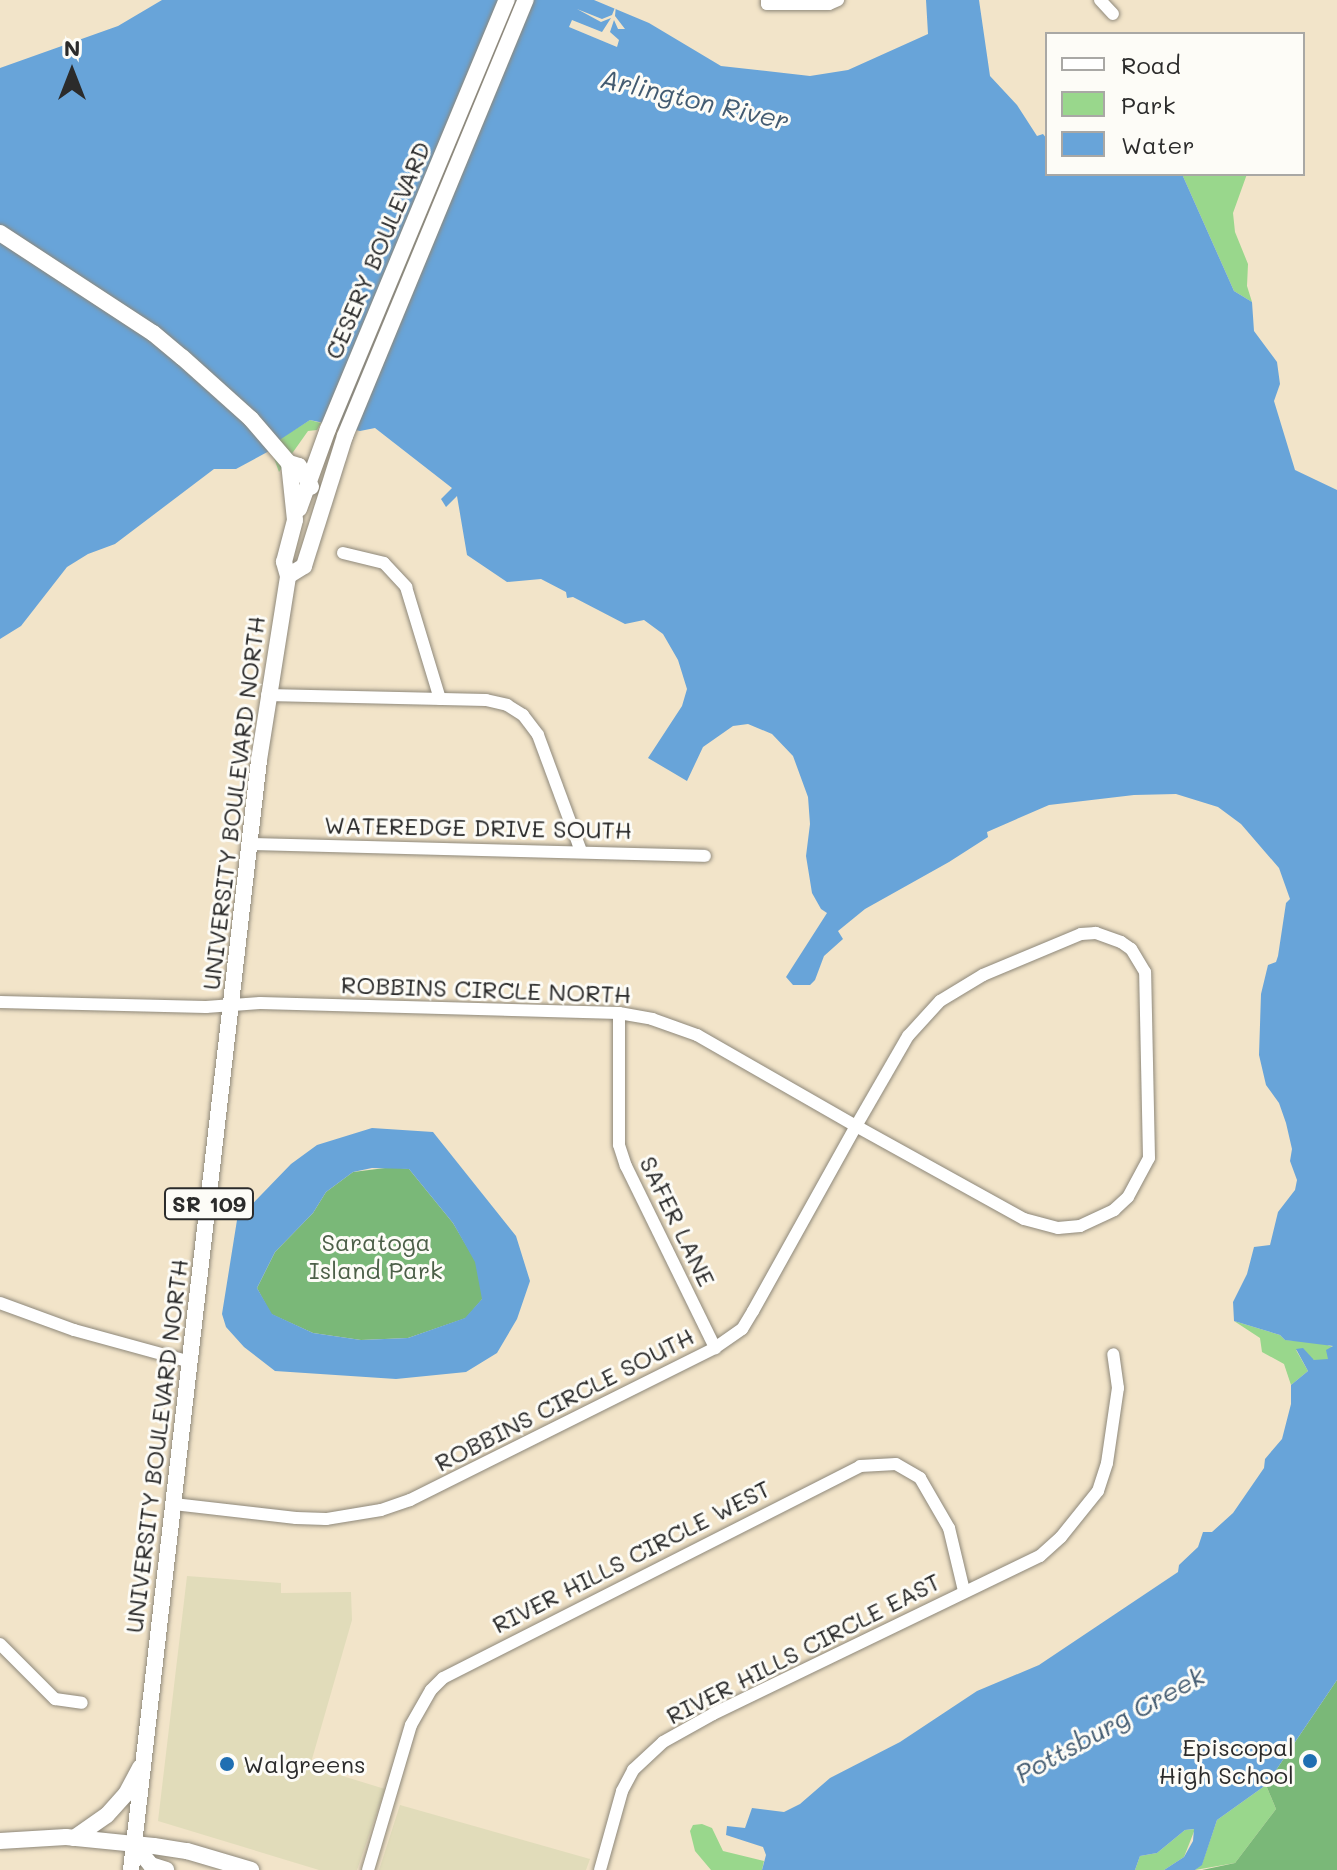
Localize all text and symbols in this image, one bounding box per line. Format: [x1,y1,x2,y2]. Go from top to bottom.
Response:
north arrow [32,32,112,112]
legend [1045,32,1305,176]
text: N [64,33,80,62]
text: Road [1121,49,1181,80]
water label: Arlington River [598,63,792,137]
text: Park [1121,89,1175,120]
text: Water [1121,129,1195,160]
street label: CESERY BOULEVARD [318,137,436,363]
street label: UNIVERSITY BOULEVARD NORTH [196,614,270,992]
street label: WATEREDGE DRIVE SOUTH [324,810,632,844]
street label: ROBBINS CIRCLE NORTH [340,970,632,1008]
street label: SAFER LANE [634,1151,722,1291]
road number: SR 109 [163,1186,255,1222]
park label: Saratoga Island Park [309,1228,443,1284]
street label: UNIVERSITY BOULEVARD NORTH [119,1257,193,1635]
street label: ROBBINS CIRCLE SOUTH [430,1321,698,1477]
street label: RIVER HILLS CIRCLE WEST [487,1473,775,1639]
street label: RIVER HILLS CIRCLE EAST [661,1566,945,1730]
water label: Pottsburg Creek [1010,1660,1210,1790]
place label: Episcopal High School [1159,1733,1294,1789]
place label: Walgreens [243,1750,366,1778]
marker: Episcopal High School [1301,1752,1319,1770]
marker: Walgreens [218,1755,236,1773]

